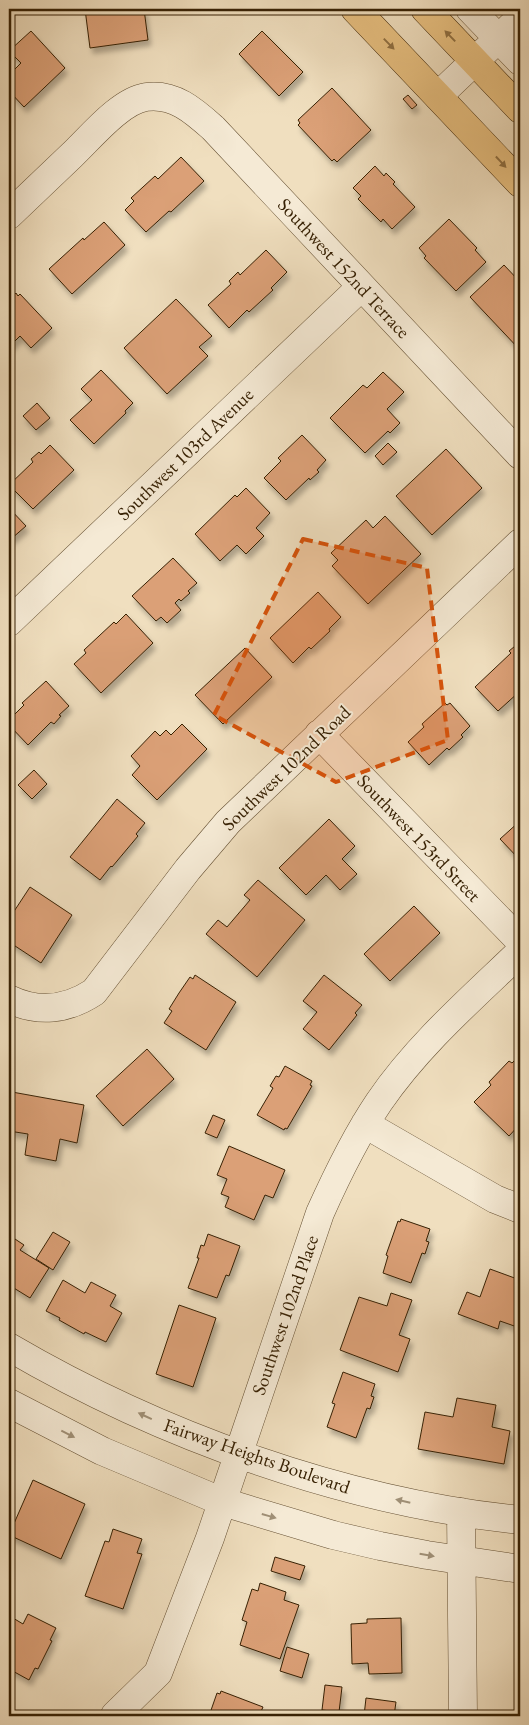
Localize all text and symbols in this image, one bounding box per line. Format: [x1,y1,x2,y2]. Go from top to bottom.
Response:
one-way arrow [445,30,457,42]
one-way arrow [383,38,395,50]
one-way arrow [495,156,507,168]
street label: Southwest 152nd Terrace [272,192,416,344]
street label: Southwest 103rd Avenue [111,382,259,526]
street label: Southwest 102nd Road [216,700,356,836]
street label: Southwest 153rd Street [352,769,486,907]
street label: Southwest 102nd Place [246,1232,324,1398]
one-way arrow [138,1412,152,1420]
street label: Fairway Heights Boulevard [160,1412,354,1500]
one-way arrow [61,1430,75,1438]
one-way arrow [396,1497,411,1505]
one-way arrow [262,1512,277,1520]
one-way arrow [419,1552,435,1560]

